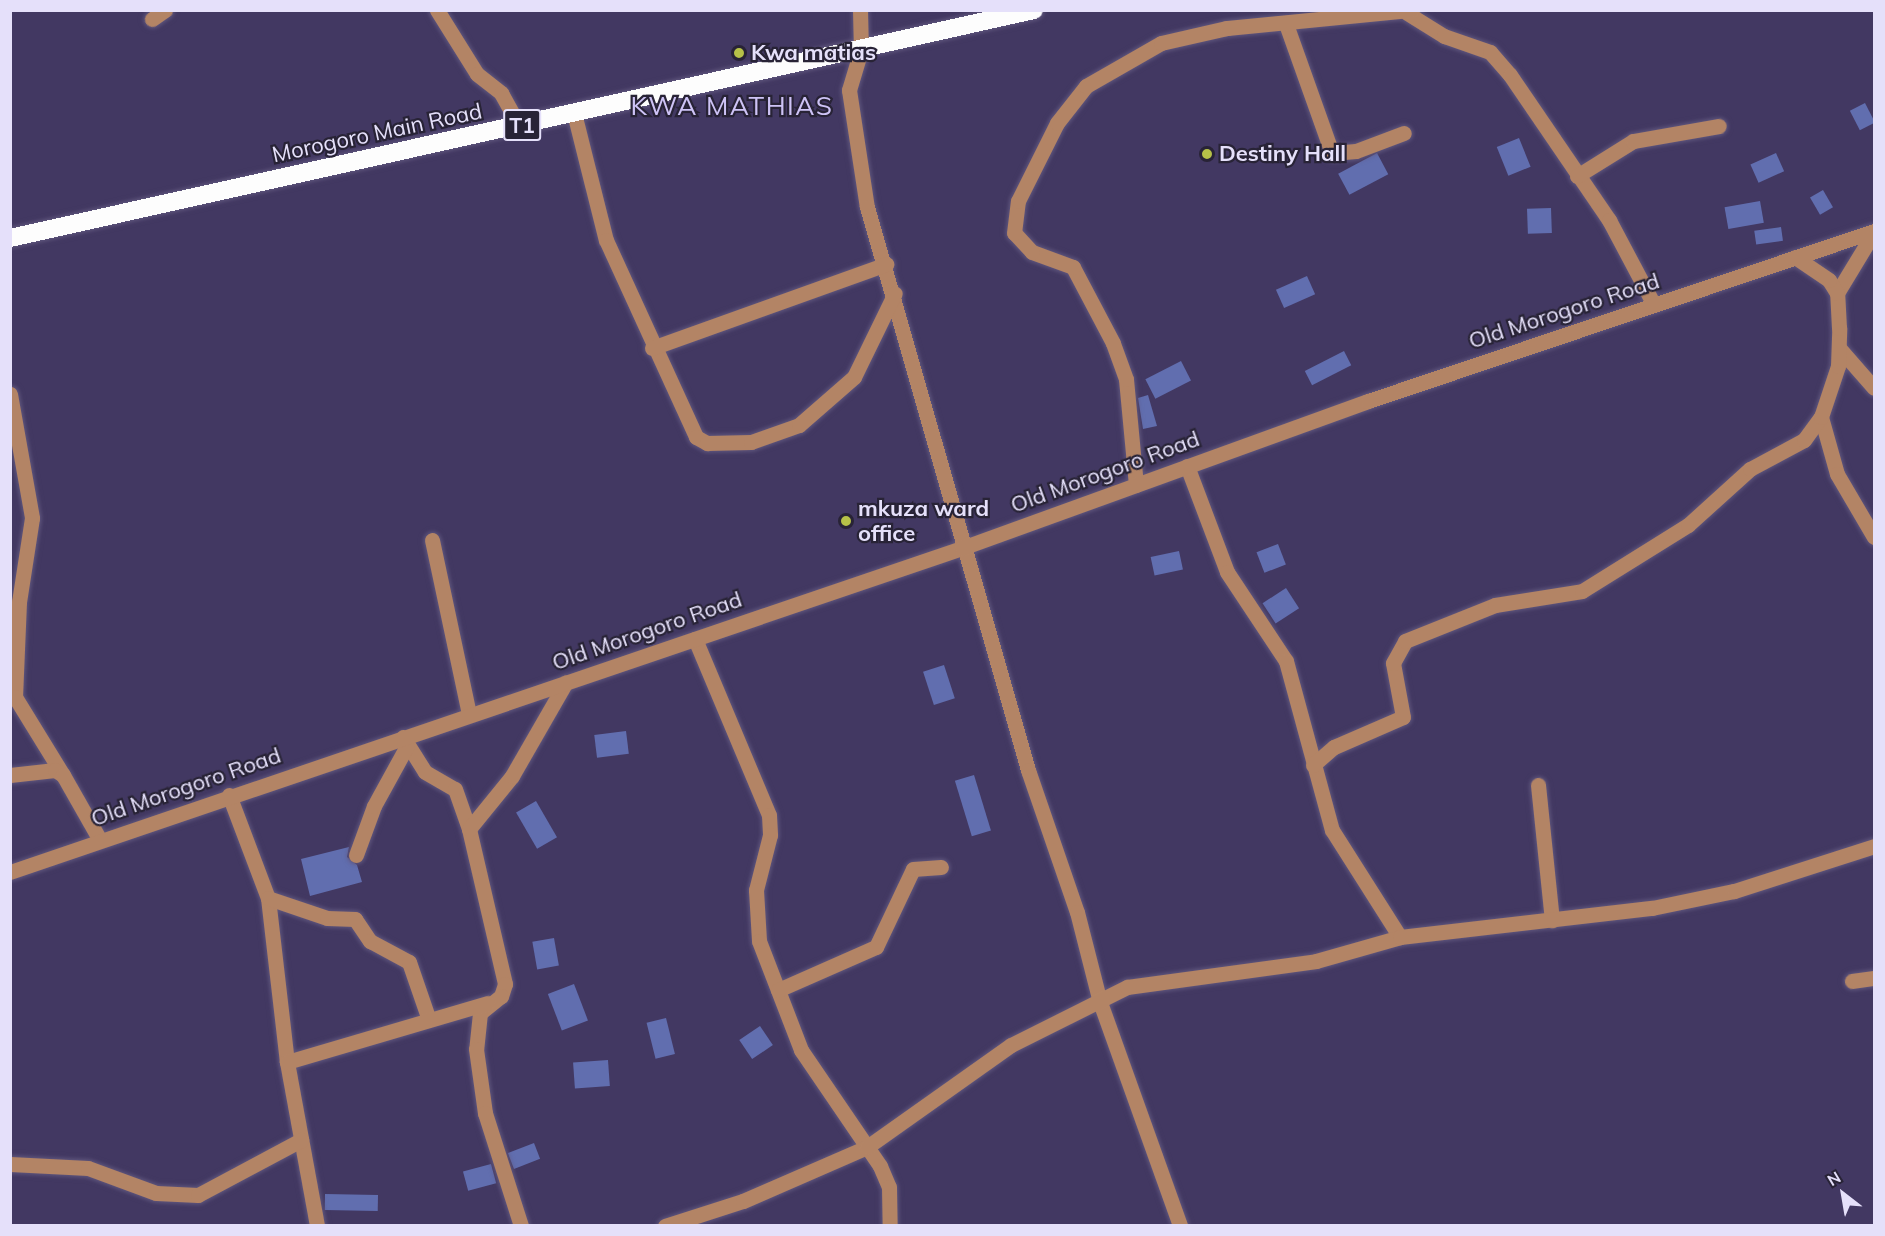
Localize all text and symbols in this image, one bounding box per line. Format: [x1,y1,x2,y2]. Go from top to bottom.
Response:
place label: Kwa matias [751,40,876,66]
marker: Kwa matias [732,46,746,60]
district label: KWA MATHIAS [631,90,833,122]
street label: Morogoro Main Road [270,98,484,168]
road number: T1 [502,107,542,143]
place label: Destiny Hall [1219,141,1346,167]
marker: Destiny Hall [1200,147,1214,161]
street label: Old Morogoro Road [1465,268,1663,354]
street label: Old Morogoro Road [1007,426,1203,518]
place label: mkuza ward office [858,495,989,546]
marker: mkuza ward office [839,514,853,528]
street label: Old Morogoro Road [549,586,745,676]
street label: Old Morogoro Road [88,742,284,832]
north arrow [1813,1164,1873,1224]
text: N [1823,1167,1844,1190]

